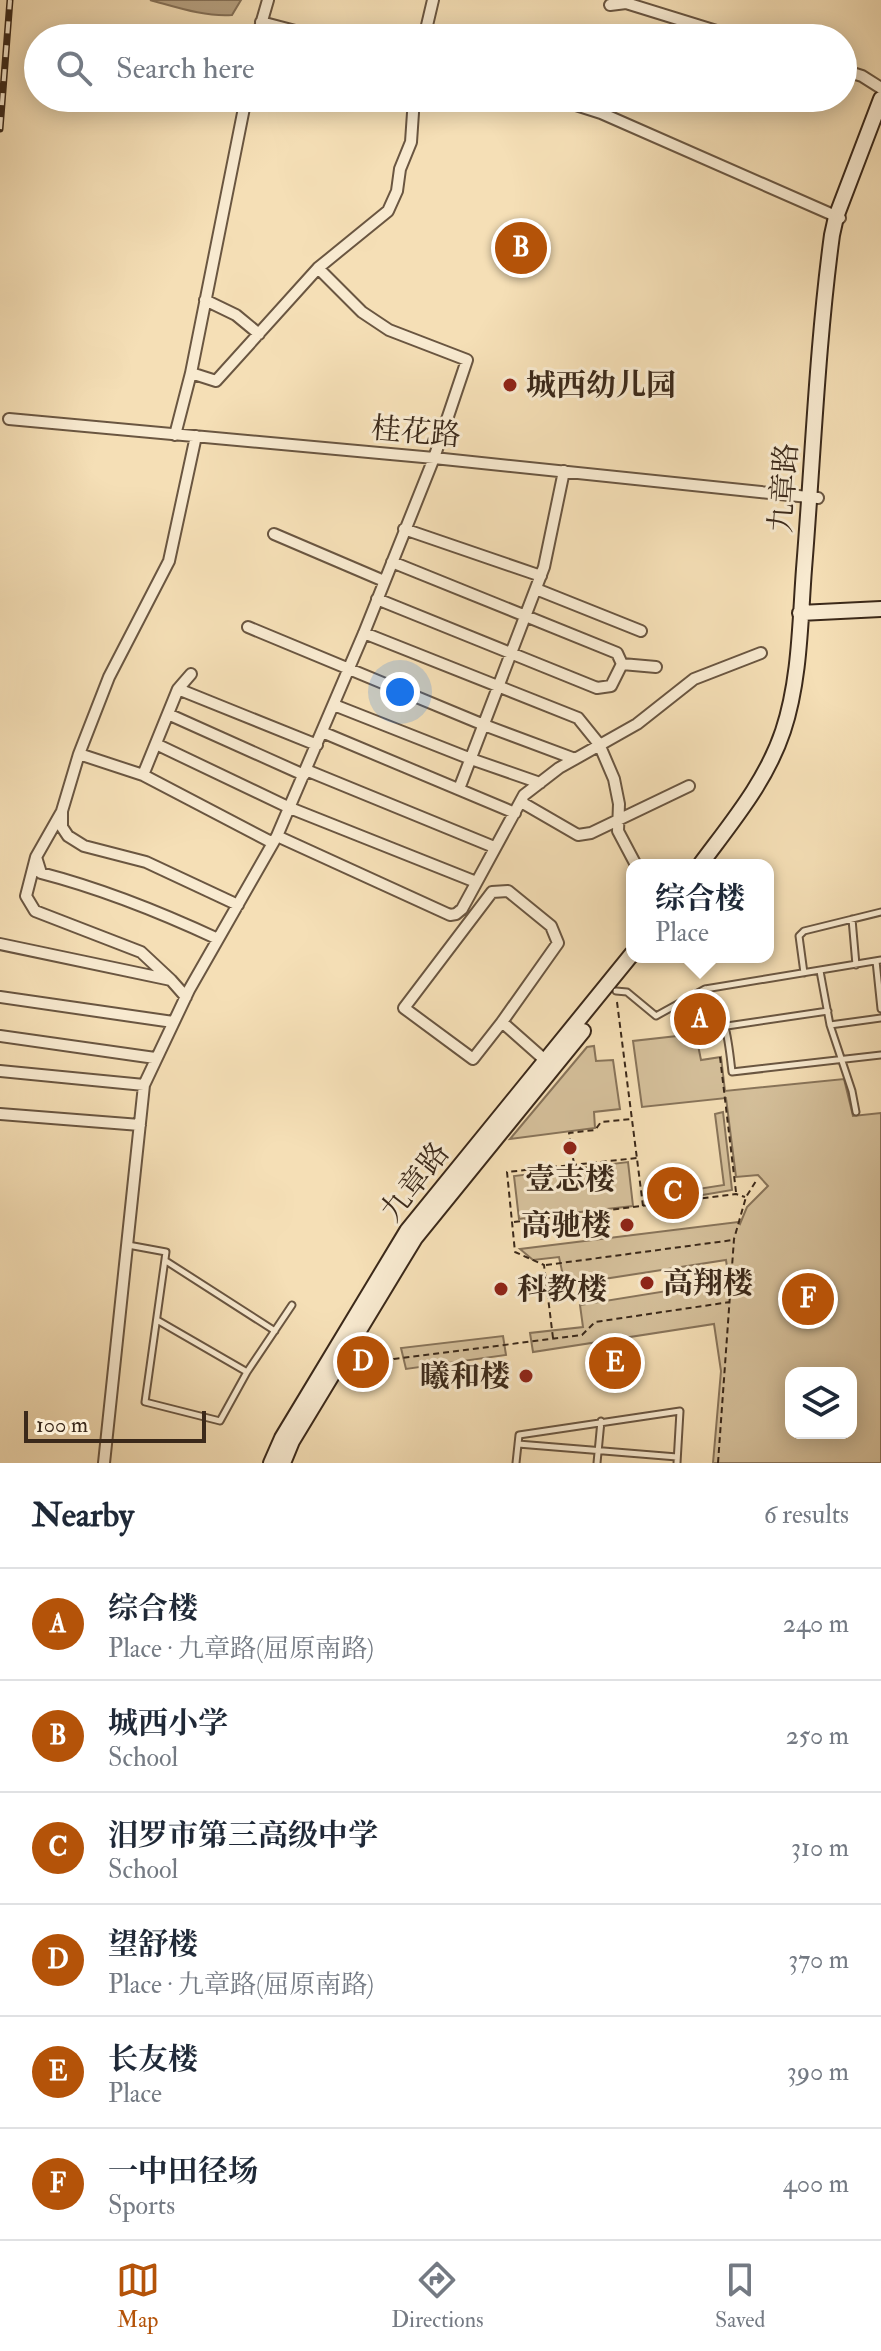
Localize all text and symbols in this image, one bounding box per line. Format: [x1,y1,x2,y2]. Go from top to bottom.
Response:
search box [24,24,857,112]
icon: search [52,46,96,90]
text: Search here [116,50,255,87]
pin: B [495,218,547,278]
place label: 城西幼儿园 [526,367,676,404]
marker: 城西幼儿园 [501,376,519,394]
street label: 桂花路 [370,410,462,454]
street label: 九章路 [762,442,806,534]
your location [380,672,420,712]
popup [626,859,774,963]
text: 综合楼 [655,880,745,917]
text: Place [655,917,709,949]
pin: A [674,989,726,1049]
street label: 九章路 [373,1135,457,1229]
marker: 壹志楼 [561,1139,579,1157]
place label: 壹志楼 [525,1161,615,1198]
pin: C [647,1163,699,1223]
place label: 高驰楼 [521,1207,611,1244]
marker: 高驰楼 [618,1216,636,1234]
place label: 高翔楼 [663,1265,753,1302]
pin: F [782,1269,834,1329]
place label: 科教楼 [517,1271,607,1308]
marker: 高翔楼 [638,1274,656,1292]
marker: 科教楼 [492,1280,510,1298]
pin: D [337,1332,389,1392]
pin: E [589,1333,641,1393]
place label: 曦和楼 [420,1358,510,1395]
marker: 曦和楼 [517,1367,535,1385]
map controls [785,1367,857,1439]
button: layers [785,1367,857,1439]
scale bar [24,1407,206,1443]
text: 100 m [36,1411,88,1439]
text: Nearby [32,1494,134,1537]
text: 6 results [764,1499,849,1531]
text: 综合楼 [108,1590,198,1627]
text: A [50,1608,66,1640]
text: 240 m [783,1608,849,1640]
text: Place · 九章路(屈原南路) [108,1633,374,1665]
text: 城西小学 [108,1705,228,1742]
text: B [49,1720,67,1752]
text: 250 m [786,1720,849,1752]
text: School [108,1742,178,1774]
text: 汨罗市第三高级中学 [108,1817,378,1854]
text: C [48,1832,68,1864]
text: 310 m [791,1832,849,1864]
text: School [108,1854,178,1886]
text: 望舒楼 [108,1926,198,1963]
text: D [47,1944,69,1976]
text: 370 m [788,1944,849,1976]
text: Place · 九章路(屈原南路) [108,1969,374,2001]
text: 长友楼 [108,2041,198,2078]
text: E [49,2056,67,2088]
text: 390 m [787,2056,849,2088]
text: Place [108,2078,162,2110]
text: 一中田径场 [108,2153,258,2190]
text: F [50,2168,66,2200]
text: 400 m [783,2168,849,2200]
text: Sports [108,2190,175,2222]
tab: Map [116,2258,160,2334]
tab: Directions [391,2258,484,2334]
tab: Saved [715,2258,765,2334]

